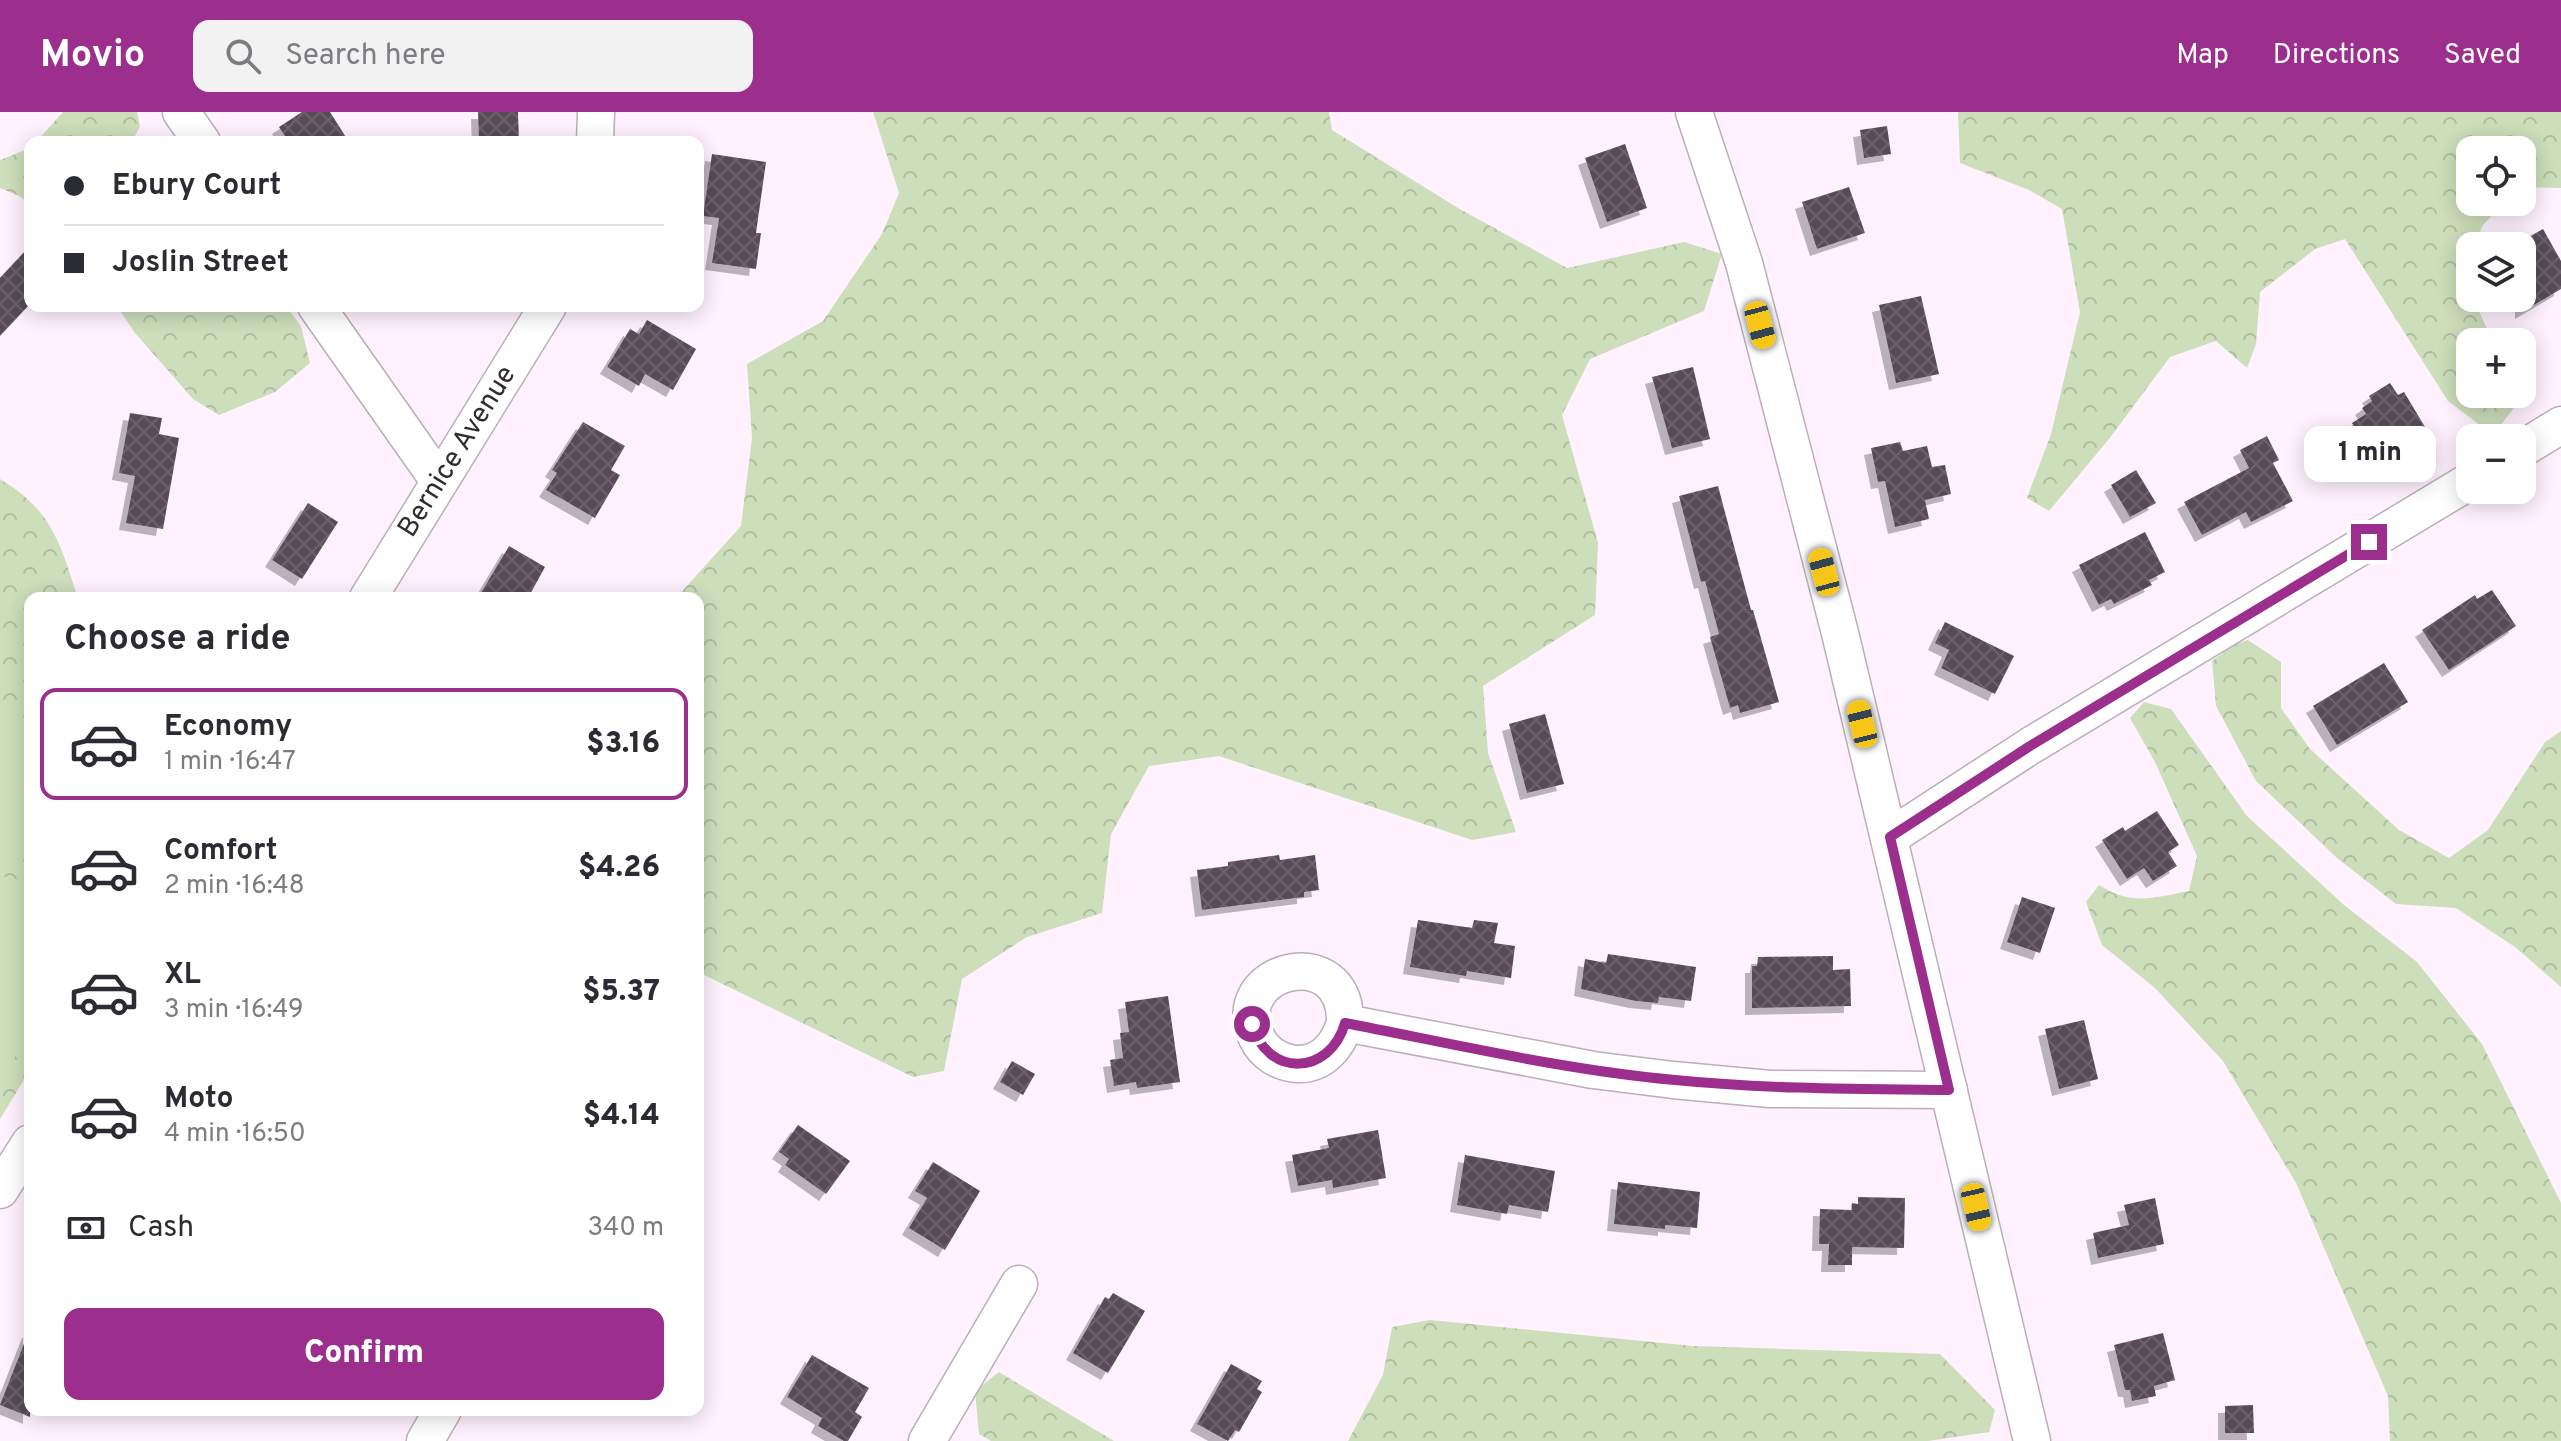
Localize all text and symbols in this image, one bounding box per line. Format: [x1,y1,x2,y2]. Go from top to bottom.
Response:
search box [193,20,753,92]
text: Movio [40,32,145,81]
icon: search [221,34,265,78]
text: Search here [285,38,446,75]
text: Map [2176,38,2229,74]
text: Directions [2273,38,2400,74]
text: Saved [2444,38,2521,74]
map controls [2456,136,2536,504]
button: locate [2456,136,2536,216]
text: Ebury Court [112,168,281,205]
button: layers [2456,232,2536,312]
text: Joslin Street [112,245,289,282]
car [1742,299,1778,351]
button: + [2456,328,2536,408]
street label: Bernice Avenue [391,359,525,545]
button: − [2456,424,2536,504]
callout: 1 min [2303,426,2435,482]
text: 1 min [2338,437,2402,470]
route end [2351,524,2387,560]
car [1806,546,1842,598]
text: Choose a ride [64,617,290,663]
car [1845,698,1879,750]
icon: car [68,708,140,780]
text: Economy [164,709,292,746]
text: $3.16 [586,726,660,763]
text: 1 min · 16:47 [164,746,296,779]
icon: car [68,832,140,904]
text: Comfort [164,833,277,870]
text: $4.26 [578,850,660,887]
text: 2 min · 16:48 [164,870,305,903]
icon: car [68,956,140,1028]
text: XL [164,957,201,994]
text: $5.37 [582,974,660,1011]
text: 3 min · 16:49 [164,994,304,1027]
route start [1234,1006,1270,1042]
icon: car [68,1080,140,1152]
text: Moto [164,1081,234,1118]
text: $4.14 [583,1098,660,1135]
text: 4 min · 16:50 [164,1118,306,1151]
car [1959,1181,1993,1233]
icon: cash [64,1206,108,1250]
text: Cash [128,1210,194,1247]
text: 340 m [587,1212,664,1245]
button: Confirm [64,1308,664,1400]

